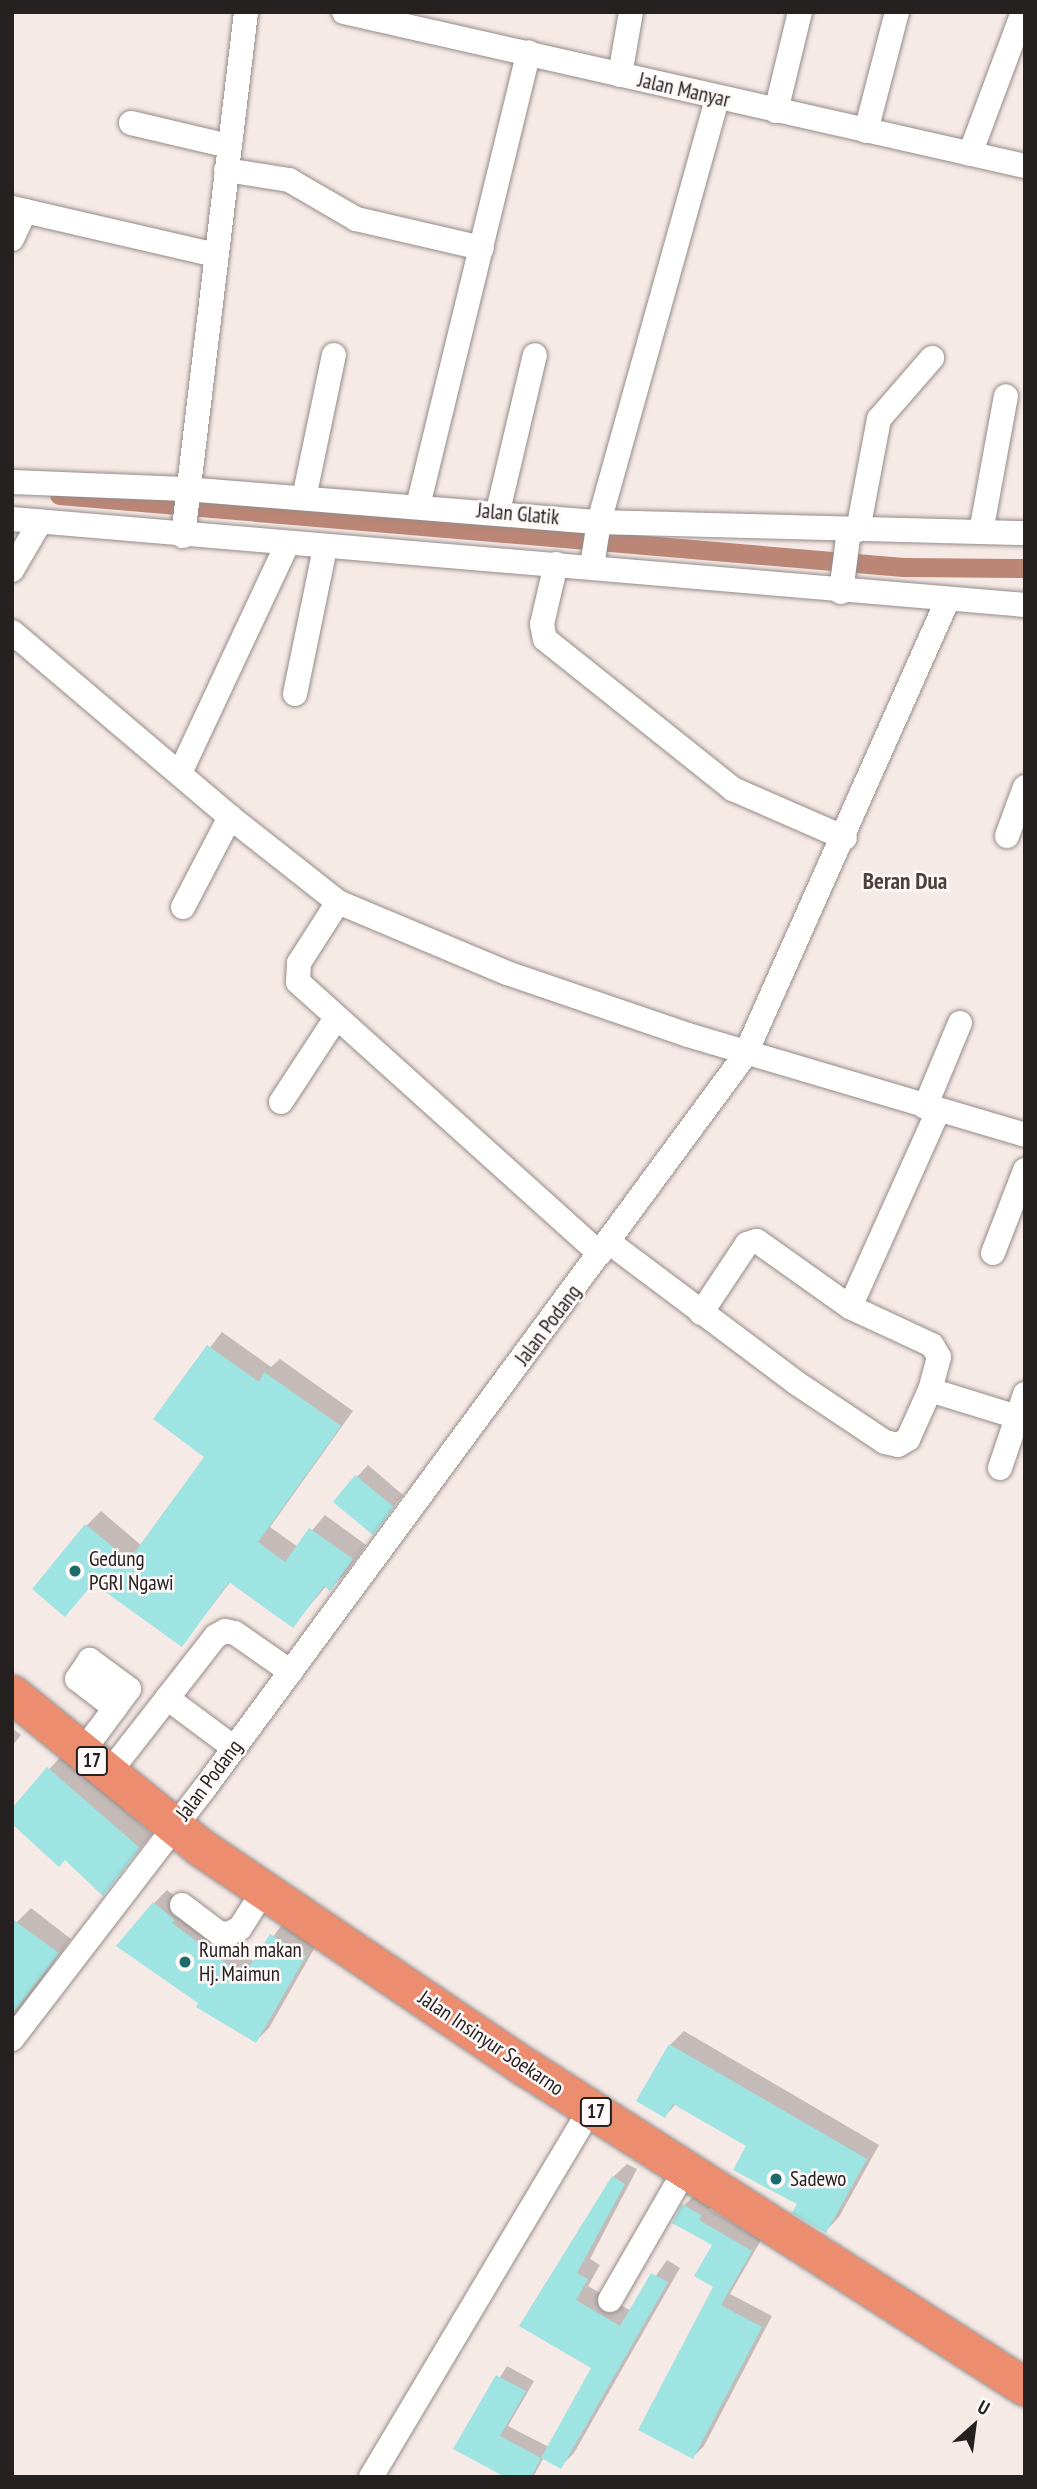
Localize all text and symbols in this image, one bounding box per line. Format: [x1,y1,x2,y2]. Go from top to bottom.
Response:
street label: Jalan Manyar [636,67,732,113]
street label: Jalan Glatik [476,498,560,530]
district label: Beran Dua [863,867,947,895]
street label: Jalan Podang [510,1280,586,1370]
place label: Gedung PGRI Ngawi [89,1546,174,1596]
marker: Gedung PGRI Ngawi [67,1563,83,1579]
street label: Jalan Podang [171,1735,247,1825]
road number: 17 [74,1746,110,1777]
place label: Rumah makan Hj. Maimun [199,1937,302,1987]
marker: Rumah makan Hj. Maimun [177,1954,193,1970]
street label: Jalan Insinyur Soekarno [414,1985,568,2101]
road number: 17 [578,2096,614,2128]
place label: Sadewo [790,2166,846,2192]
marker: Sadewo [768,2171,784,2187]
north arrow [939,2391,1009,2461]
text: U [974,2395,994,2420]

